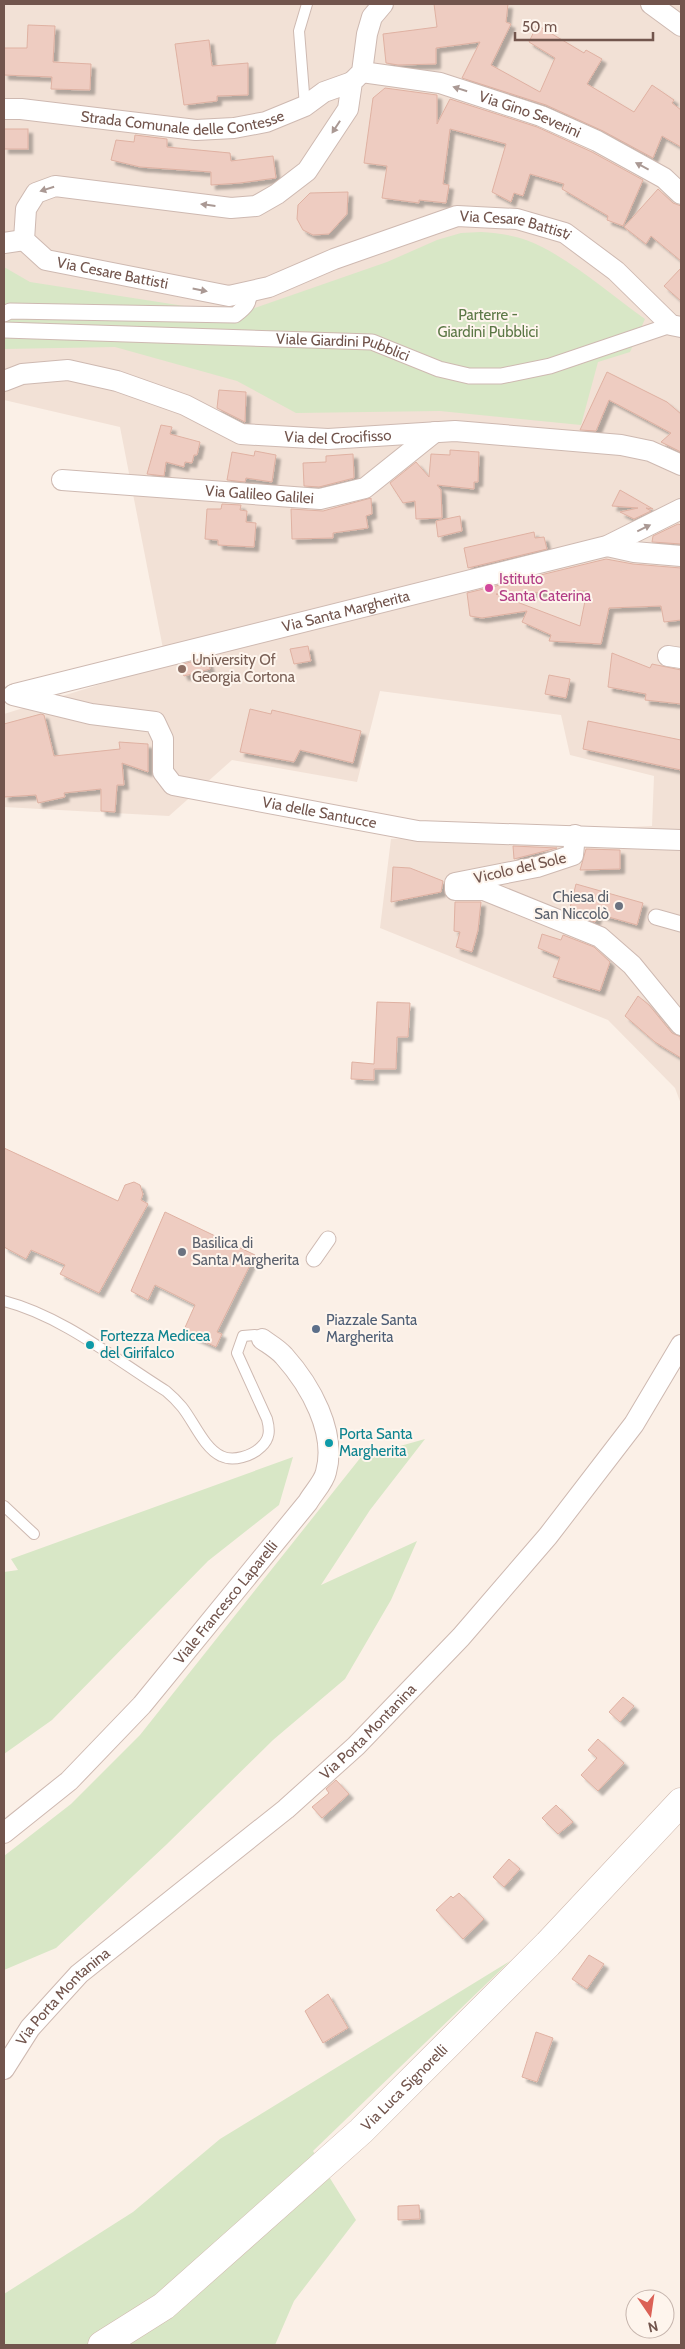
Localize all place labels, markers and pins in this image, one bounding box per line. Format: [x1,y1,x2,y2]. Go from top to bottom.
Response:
place label: Istituto Santa Caterina [499,570,592,605]
marker: Istituto Santa Caterina [483,582,495,594]
place label: University Of Georgia Cortona [192,651,296,686]
marker: University Of Georgia Cortona [176,663,188,675]
place label: Chiesa di San Niccolò [534,888,609,923]
marker: Chiesa di San Niccolò [613,900,625,912]
place label: Basilica di Santa Margherita [192,1234,300,1269]
marker: Basilica di Santa Margherita [176,1246,188,1258]
place label: Piazzale Santa Margherita [326,1311,418,1346]
marker: Piazzale Santa Margherita [310,1323,322,1335]
place label: Fortezza Medicea del Girifalco [100,1327,211,1362]
marker: Fortezza Medicea del Girifalco [84,1339,96,1351]
place label: Porta Santa Margherita [339,1425,413,1460]
marker: Porta Santa Margherita [323,1437,335,1449]

